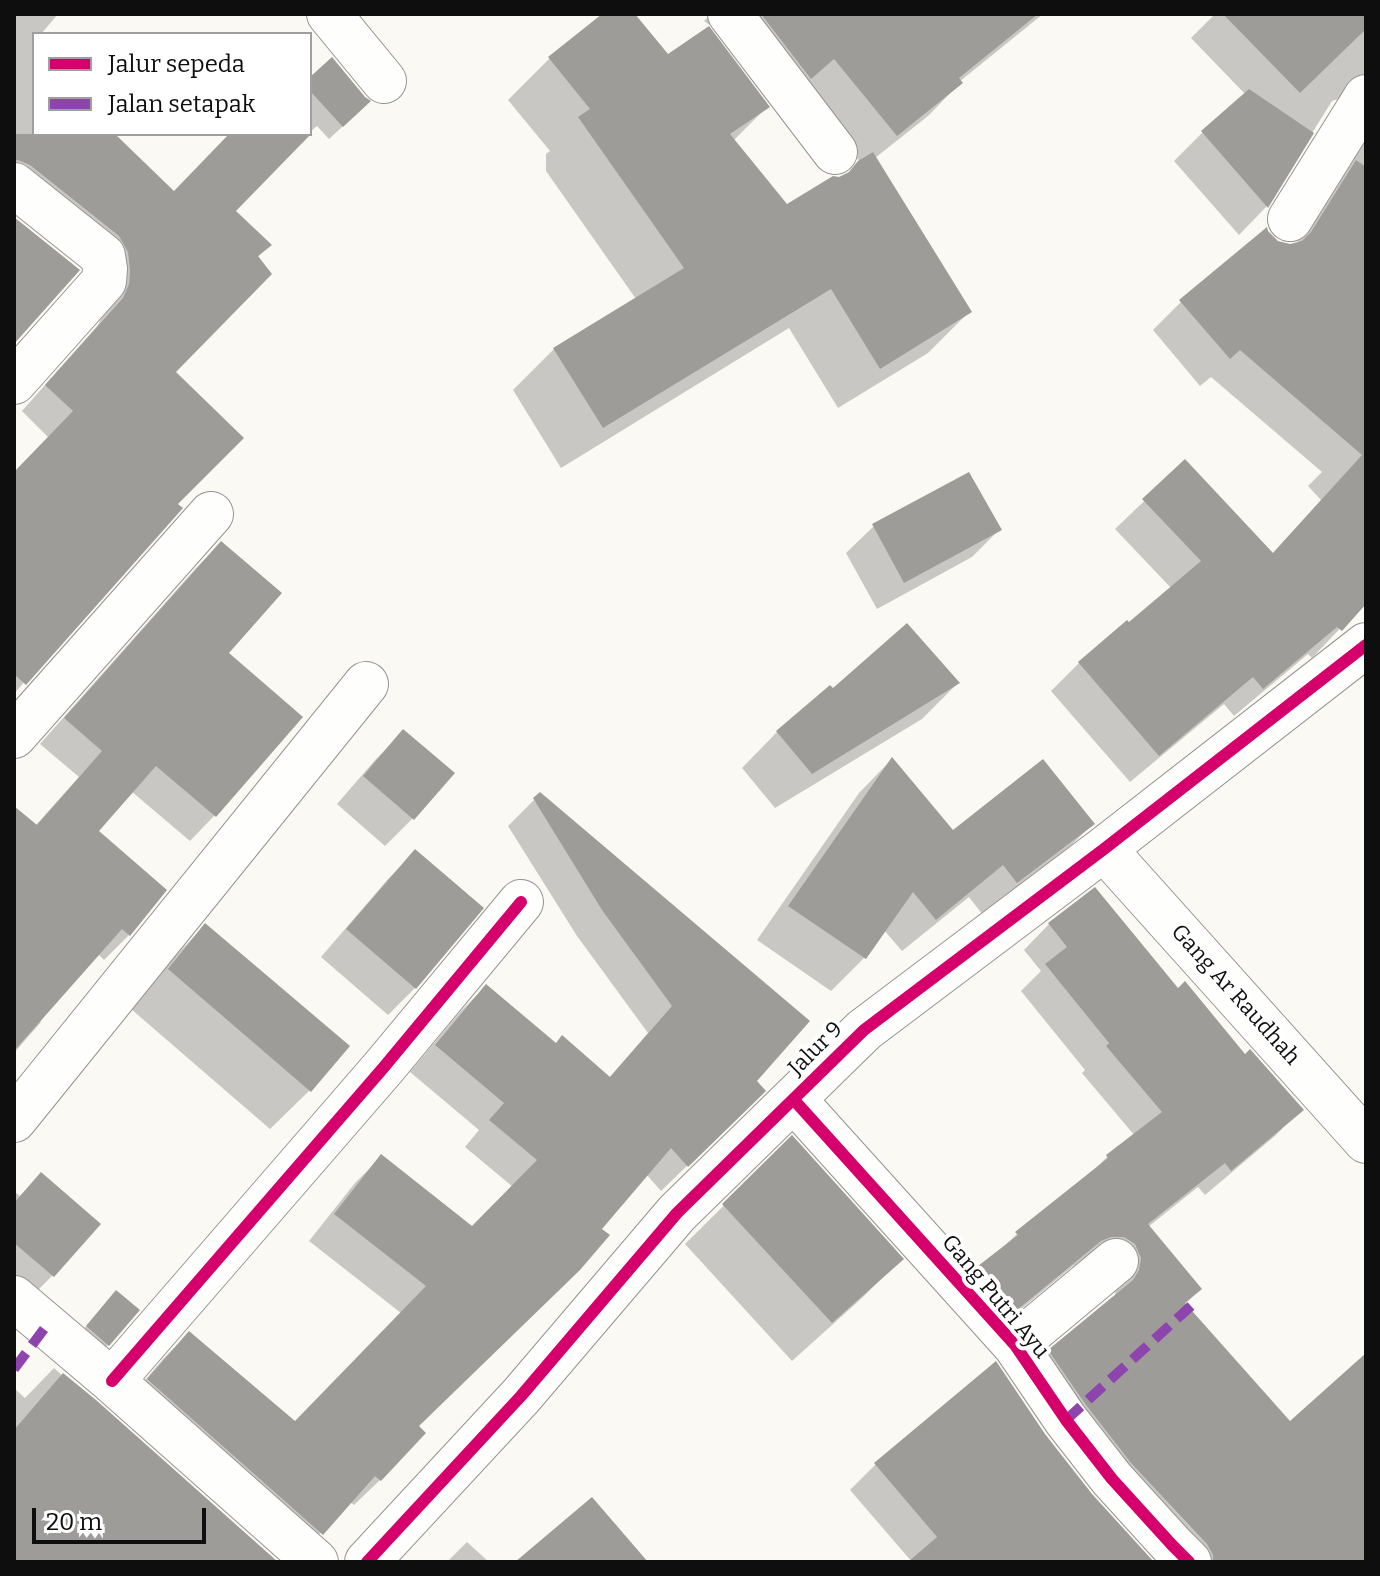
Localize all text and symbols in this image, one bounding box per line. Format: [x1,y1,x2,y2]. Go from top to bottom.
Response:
legend [32,32,312,136]
text: Jalur sepeda [108,50,245,78]
text: Jalan setapak [108,90,255,118]
street label: Gang Ar Raudhah [1165,919,1305,1071]
street label: Jalur 9 [783,1016,849,1082]
street label: Gang Putri Ayu [936,1230,1054,1364]
scale bar [36,1492,210,1542]
text: 20 m [46,1508,102,1536]

